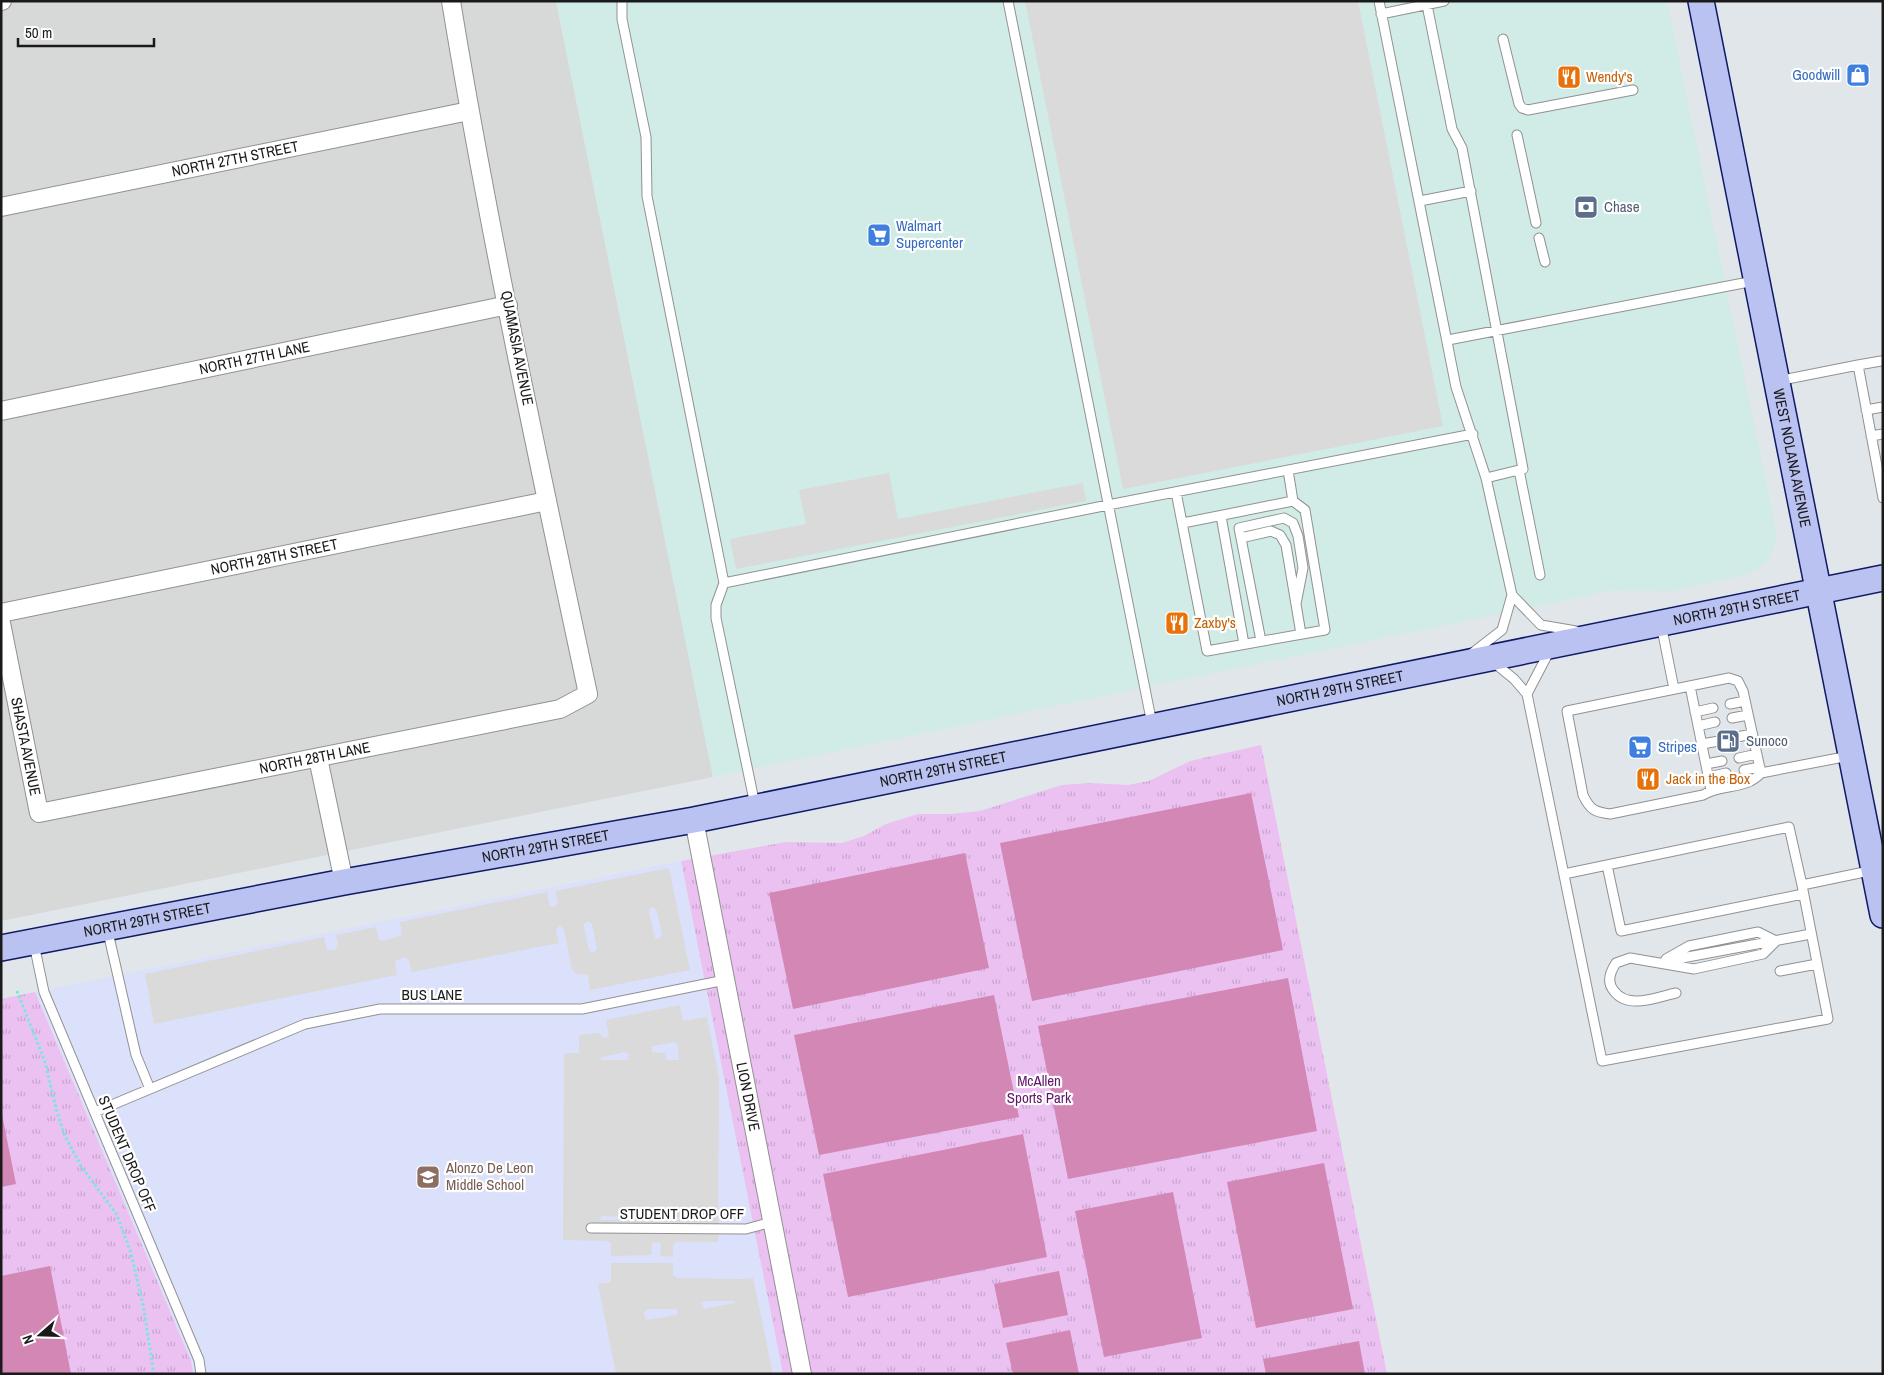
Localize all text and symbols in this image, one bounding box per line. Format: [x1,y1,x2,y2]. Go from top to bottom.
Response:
scale bar [18,15,154,47]
text: 50 m [25,22,52,43]
shop icon: Goodwill [1845,62,1871,88]
restaurant icon: Wendy's [1556,64,1582,90]
place label: Goodwill [1792,64,1840,85]
place label: Wendy's [1586,66,1633,87]
street label: NORTH 27TH STREET [170,135,301,182]
bank icon: Chase [1573,194,1599,220]
place label: Chase [1604,196,1640,217]
place label: Walmart Supercenter [896,215,963,253]
supermarket icon: Walmart Supercenter [866,222,892,248]
street label: QUAMASIA AVENUE [496,289,539,407]
street label: NORTH 27TH LANE [197,336,312,379]
street label: WEST NOLANA AVENUE [1768,387,1817,529]
street label: NORTH 28TH STREET [209,533,340,580]
street label: NORTH 29TH STREET [1671,584,1803,630]
restaurant icon: Zaxby's [1164,610,1190,636]
place label: Zaxby's [1194,612,1236,633]
street label: NORTH 29TH STREET [1275,665,1406,711]
street label: SHASTA AVENUE [6,695,46,798]
fuel station icon: Sunoco [1715,728,1741,754]
place label: Sunoco [1746,730,1788,751]
supermarket icon: Stripes [1627,734,1653,760]
street label: NORTH 28TH LANE [257,736,372,779]
place label: Stripes [1658,736,1697,757]
street label: NORTH 29TH STREET [878,746,1009,792]
restaurant icon: Jack in the Box [1635,766,1661,792]
place label: Jack in the Box [1666,768,1751,789]
street label: NORTH 29TH STREET [480,824,611,867]
street label: NORTH 29TH STREET [82,897,213,942]
street label: BUS LANE [402,984,462,1005]
street label: LION DRIVE [731,1060,765,1133]
park label: McAllen Sports Park [1007,1070,1072,1108]
street label: STUDENT DROP OFF [93,1092,161,1215]
place label: Alonzo De Leon Middle School [445,1157,534,1195]
school or university icon: Alonzo De Leon Middle School [415,1164,441,1190]
street label: STUDENT DROP OFF [620,1203,744,1224]
north arrow [15,1310,65,1360]
text: N [18,1332,38,1346]

